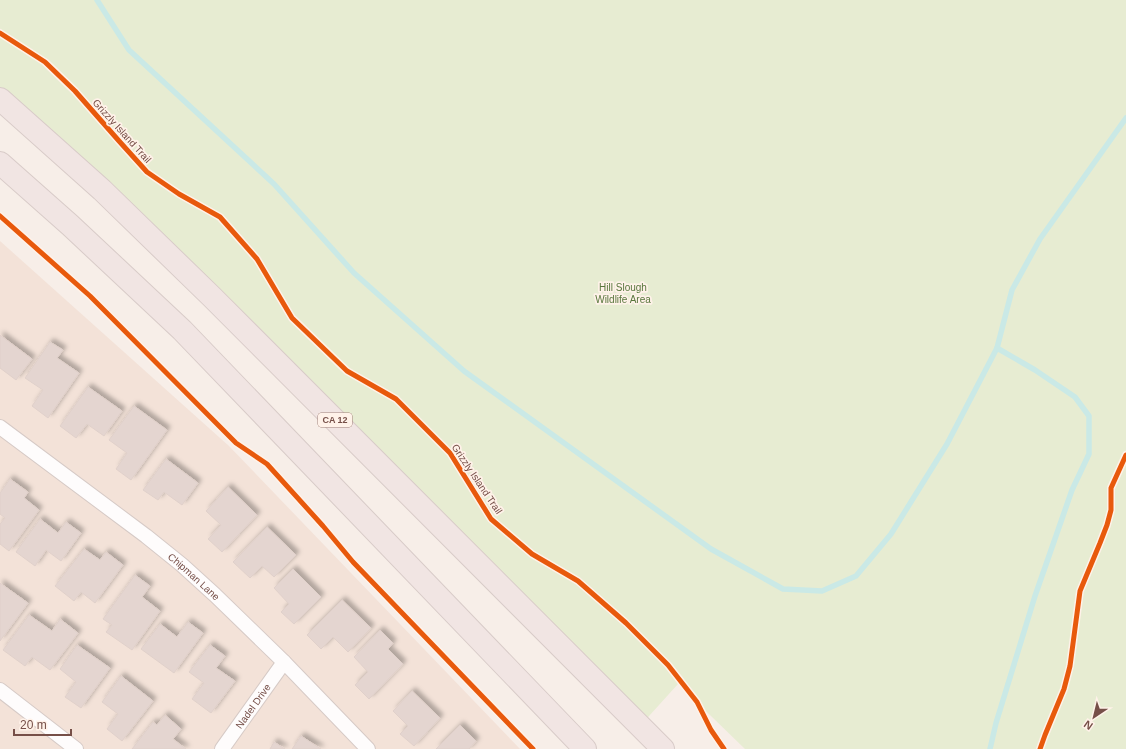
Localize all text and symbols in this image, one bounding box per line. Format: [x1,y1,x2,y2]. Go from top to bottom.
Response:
street label: Grizzly Island Trail [91,97,153,165]
park label: Hill Slough Wildlife Area [595,282,651,305]
road number: CA 12 [318,413,352,427]
street label: Grizzly Island Trail [450,442,504,516]
street label: Chipman Lane [166,551,222,602]
street label: Nadel Drive [233,681,273,730]
north arrow [1074,697,1114,737]
scale bar [14,711,71,737]
text: 20 m [20,718,47,732]
text: N [1082,718,1095,732]

